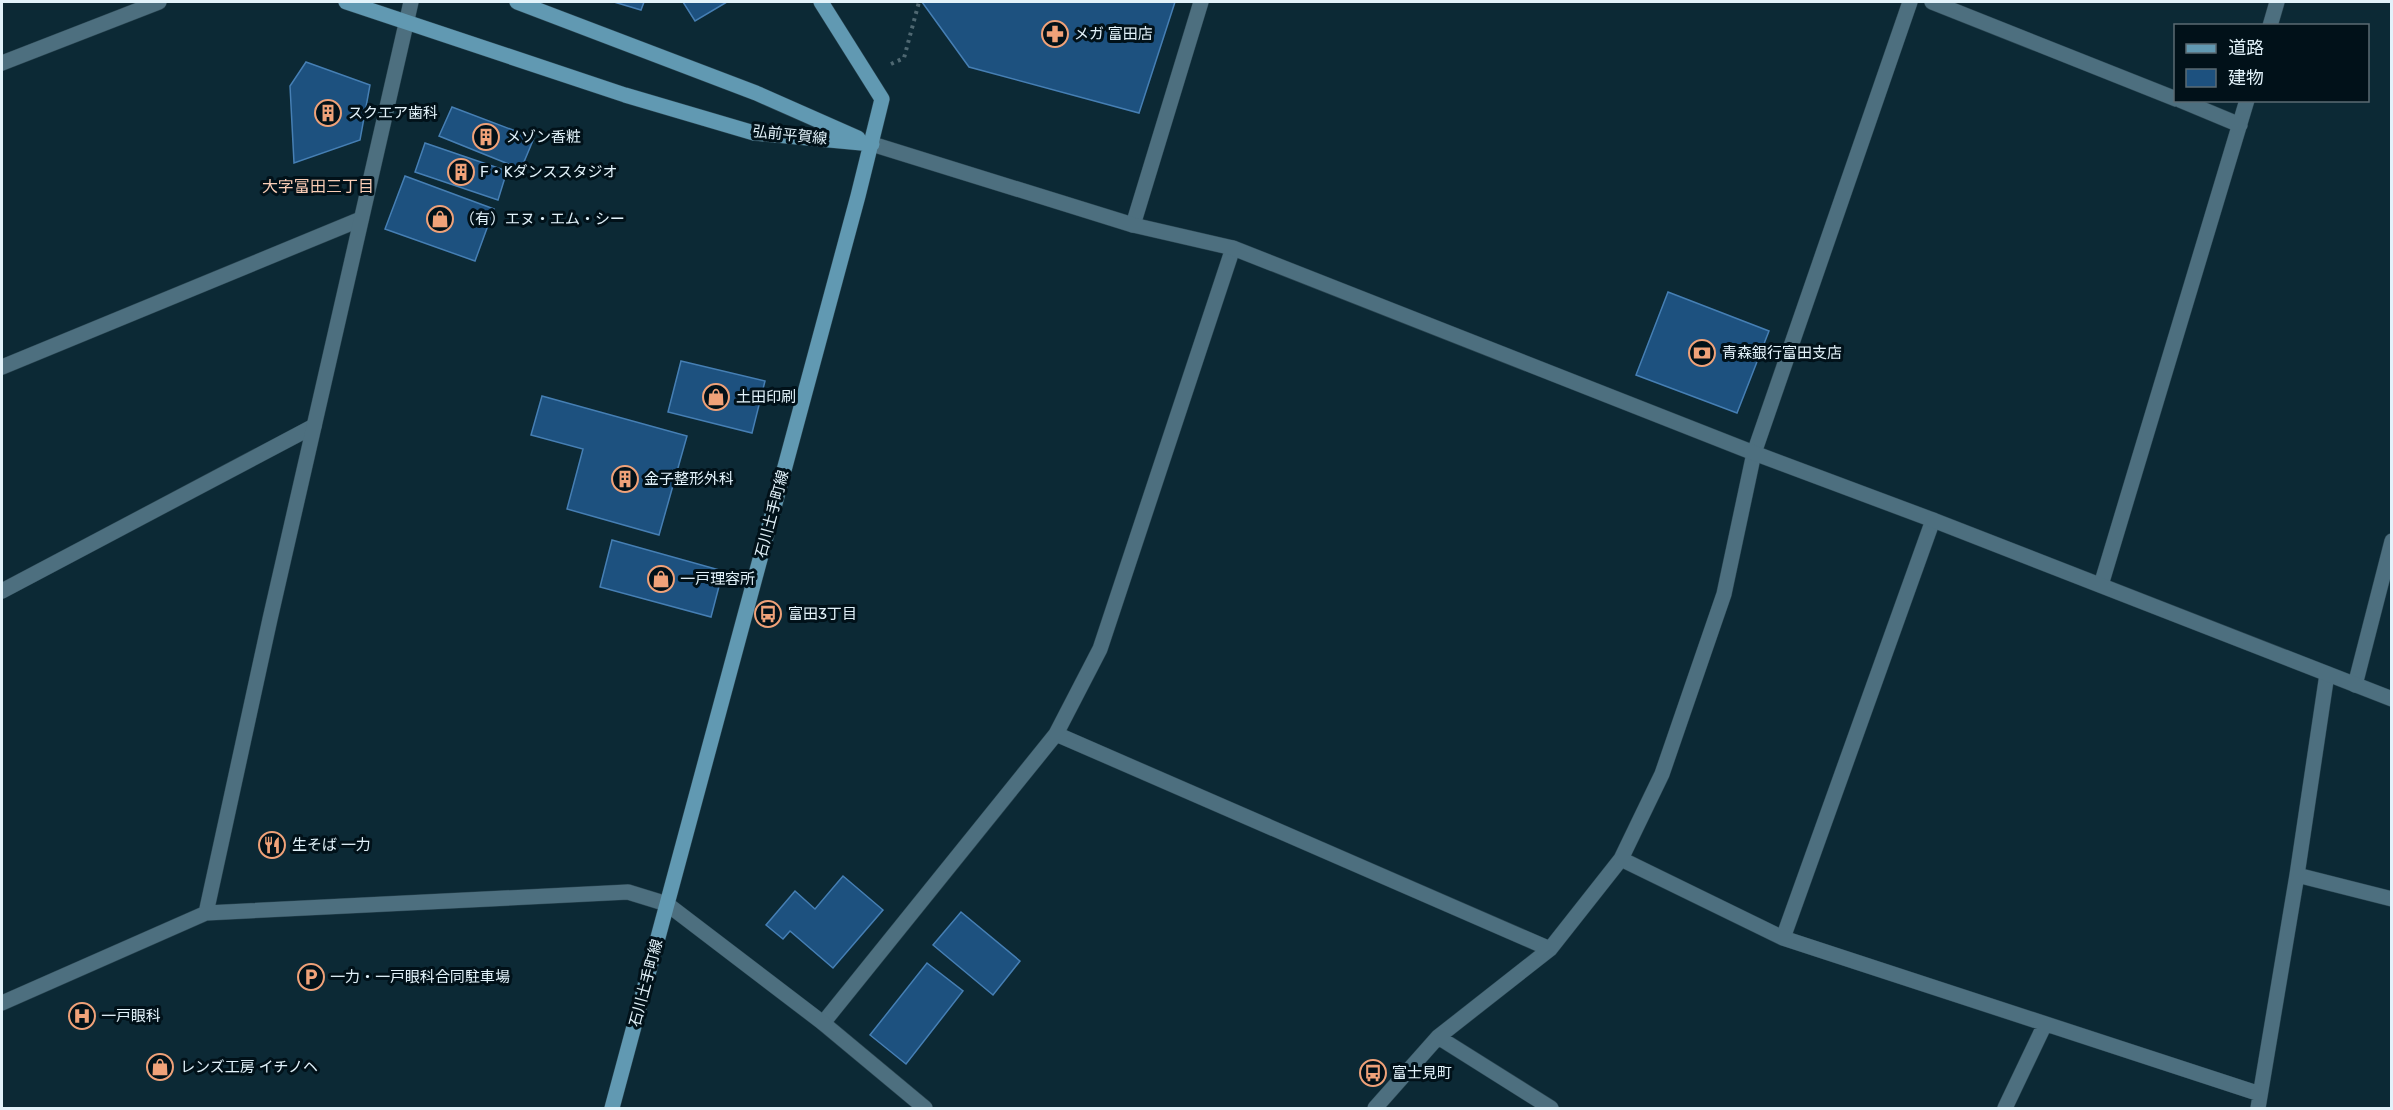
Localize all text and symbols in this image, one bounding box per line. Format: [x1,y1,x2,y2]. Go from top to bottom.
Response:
pharmacy icon: メガ 富田店 [1040,19,1070,49]
legend [2174,24,2369,102]
place label: メガ 富田店 [1074,25,1153,43]
text: 道路 [2228,37,2264,59]
text: 建物 [2228,67,2264,89]
building icon: スクエア歯科 [313,98,343,128]
place label: スクエア歯科 [348,104,438,122]
building icon: メゾン香粧 [471,122,501,152]
street label: 弘前平賀線 [752,122,828,148]
place label: メゾン香粧 [506,128,581,146]
building icon: F・Kダンススタジオ [446,157,476,187]
place label: F・Kダンススタジオ [480,163,617,181]
district label: 大字富田三丁目 [262,177,374,196]
shop icon: （有）エヌ・エム・シー [425,204,455,234]
place label: （有）エヌ・エム・シー [460,210,625,228]
bank icon: 青森銀行富田支店 [1687,338,1717,368]
place label: 青森銀行富田支店 [1722,344,1842,362]
shop icon: 土田印刷 [701,382,731,412]
place label: 土田印刷 [736,388,796,406]
building icon: 金子整形外科 [610,464,640,494]
street label: 石川土手町線 [752,468,792,560]
place label: 金子整形外科 [644,470,734,488]
shop icon: 一戸理容所 [646,564,676,594]
place label: 一戸理容所 [680,570,755,588]
bus stop icon: 富田3丁目 [753,599,783,629]
place label: 富田3丁目 [788,605,857,623]
restaurant icon: 生そば 一力 [257,830,287,860]
place label: 生そば 一力 [292,836,371,854]
street label: 石川土手町線 [626,937,666,1029]
parking icon: 一力・一戸眼科合同駐車場 [296,962,326,992]
place label: 一力・一戸眼科合同駐車場 [330,968,510,986]
hospital icon: 一戸眼科 [67,1001,97,1031]
place label: 一戸眼科 [101,1007,161,1025]
shop icon: レンズ工房 イチノヘ [145,1052,175,1082]
place label: レンズ工房 イチノヘ [180,1058,318,1076]
bus stop icon: 富士見町 [1358,1058,1388,1088]
place label: 富士見町 [1392,1064,1452,1082]

